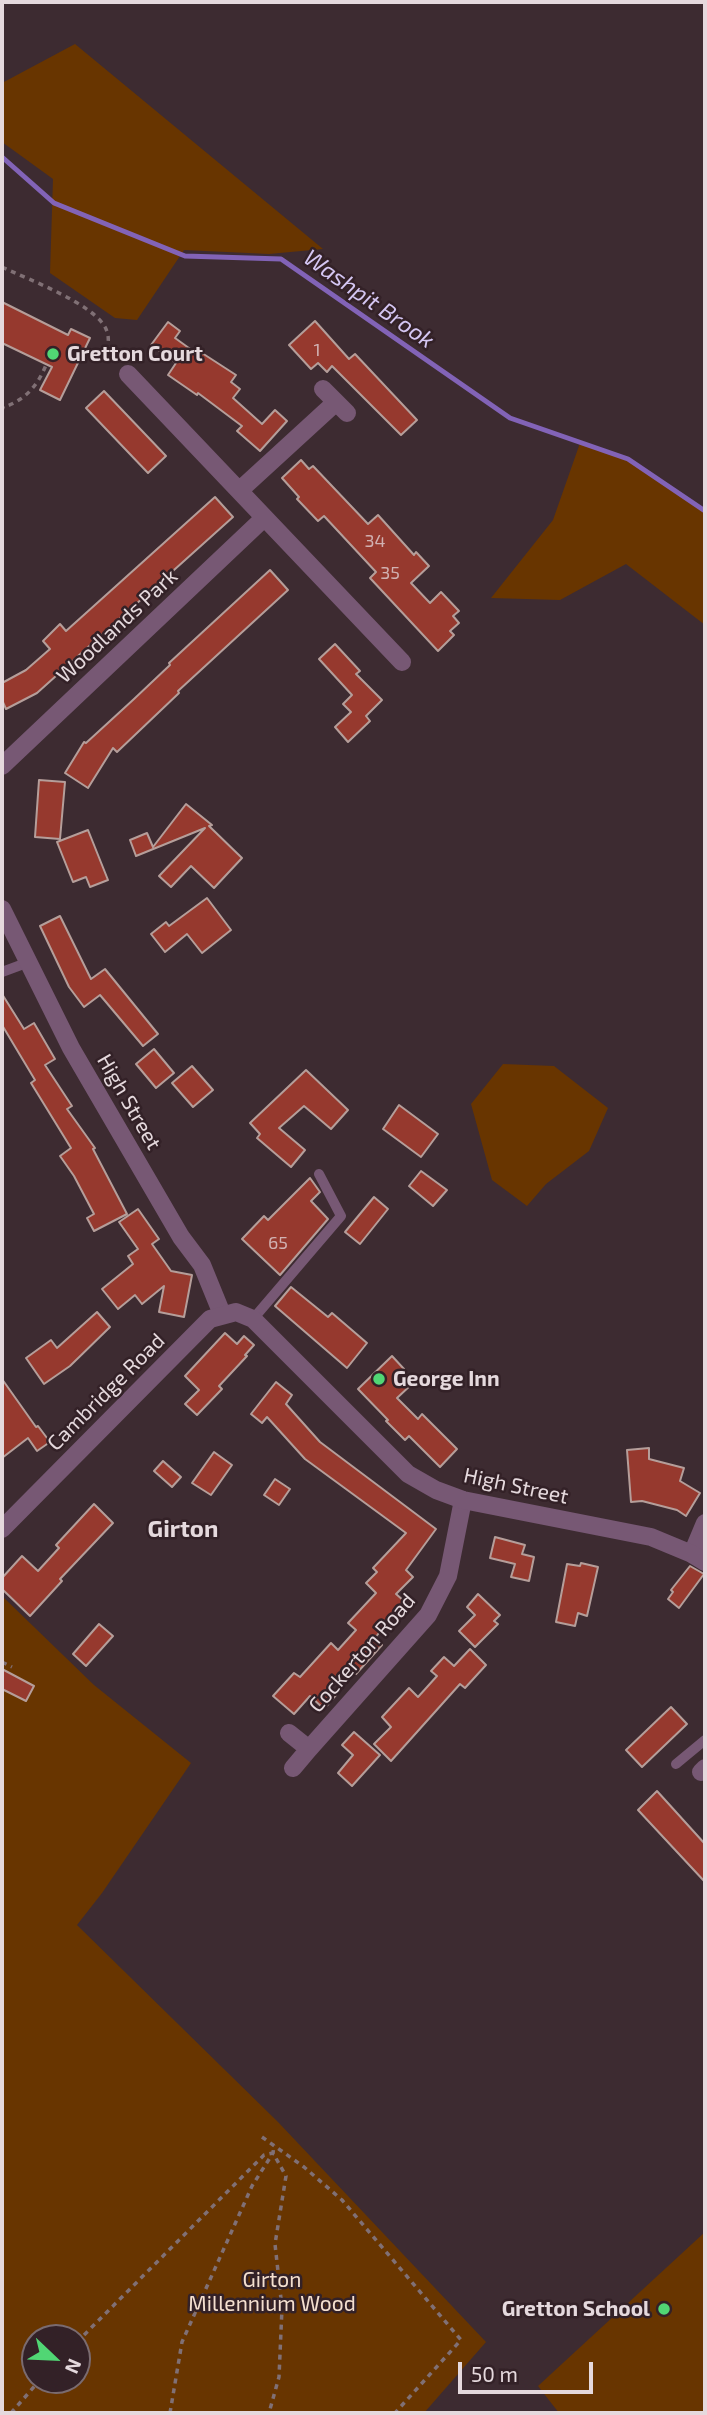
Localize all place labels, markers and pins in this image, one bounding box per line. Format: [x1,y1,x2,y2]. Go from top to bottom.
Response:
place label: Gretton Court [67,341,203,367]
marker: Gretton Court [45,346,61,362]
place label: George Inn [393,1366,500,1392]
marker: George Inn [371,1371,387,1387]
place label: Gretton School [502,2296,650,2322]
marker: Gretton School [656,2301,672,2317]

